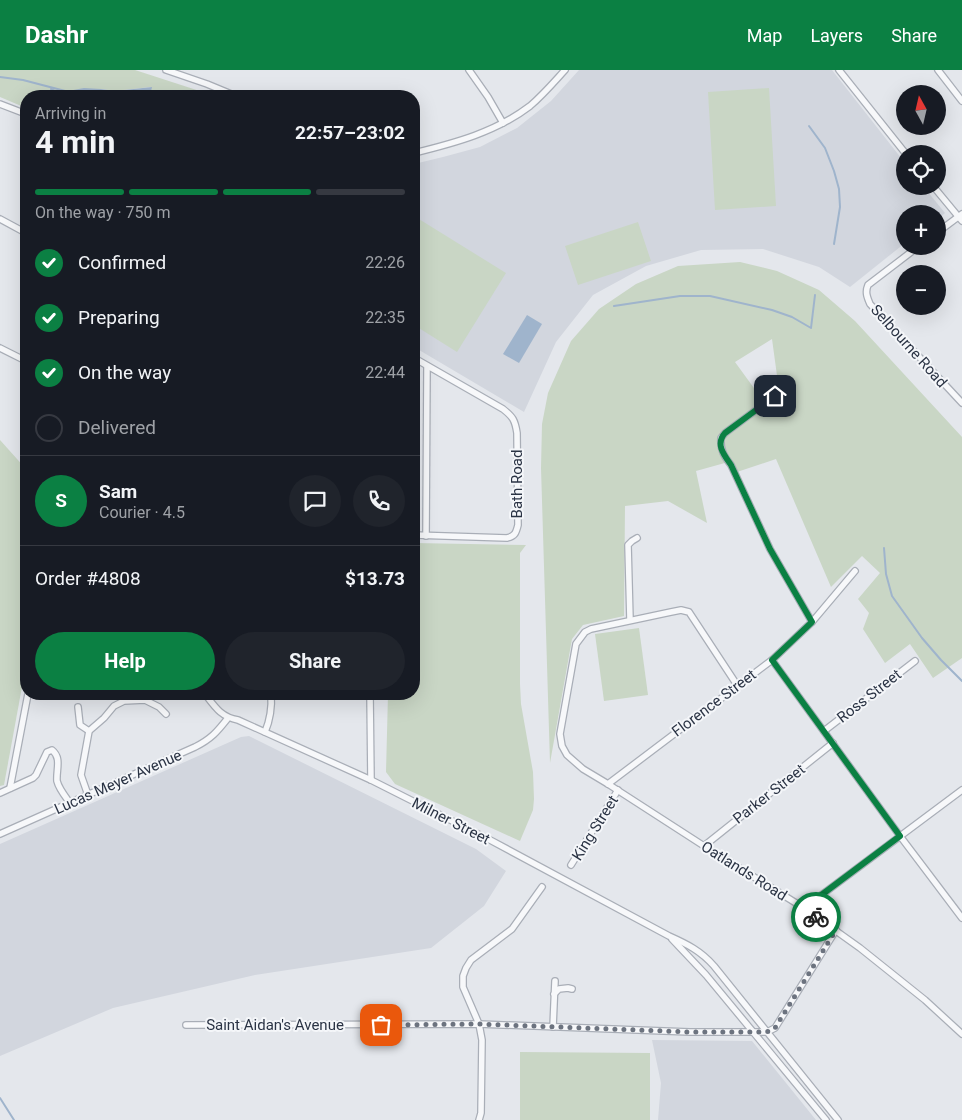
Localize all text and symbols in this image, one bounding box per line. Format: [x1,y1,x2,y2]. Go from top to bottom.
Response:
text: Dashr [25,21,88,49]
text: Map [747,25,782,46]
text: Layers [810,25,863,46]
text: Share [891,25,937,46]
north arrow [896,85,946,135]
map controls [896,85,946,315]
text: Arriving in [35,104,106,123]
text: 22:57–23:02 [295,121,405,144]
text: 4 min [35,123,115,161]
button: locate [896,145,946,195]
text: On the way · 750 m [35,203,171,222]
button: + [896,205,946,255]
icon: check [35,249,63,277]
text: Confirmed [78,251,166,274]
text: 22:26 [365,253,405,272]
button: − [896,265,946,315]
street label: Selbourne Road [867,301,951,391]
icon: check [35,304,63,332]
text: Preparing [78,306,160,329]
text: 22:35 [365,308,405,327]
icon: check [35,359,63,387]
text: On the way [78,361,171,384]
text: 22:44 [365,363,405,382]
pin [754,375,796,417]
icon: home [761,382,789,410]
text: Delivered [78,416,156,439]
street label: Bath Road [508,450,526,518]
button: chat [289,475,341,527]
button: phone [353,475,405,527]
text: Sam [99,480,137,503]
text: S [55,489,67,512]
text: Courier · 4.5 [99,503,185,522]
text: Order #4808 [35,567,141,590]
text: $13.73 [345,567,405,590]
button: Help [35,632,215,690]
button: Share [225,632,405,690]
street label: Florence Street [668,665,760,741]
street label: Ross Street [833,665,905,727]
street label: Lucas Meyer Avenue [52,746,184,818]
street label: Parker Street [729,760,809,828]
street label: King Street [568,792,622,864]
street label: Milner Street [409,794,493,848]
street label: Oatlands Road [698,837,790,905]
courier [791,892,841,942]
icon: bike [802,903,830,931]
pin [360,1004,402,1046]
icon: bag [367,1011,395,1039]
street label: Saint Aidan's Avenue [206,1016,344,1034]

